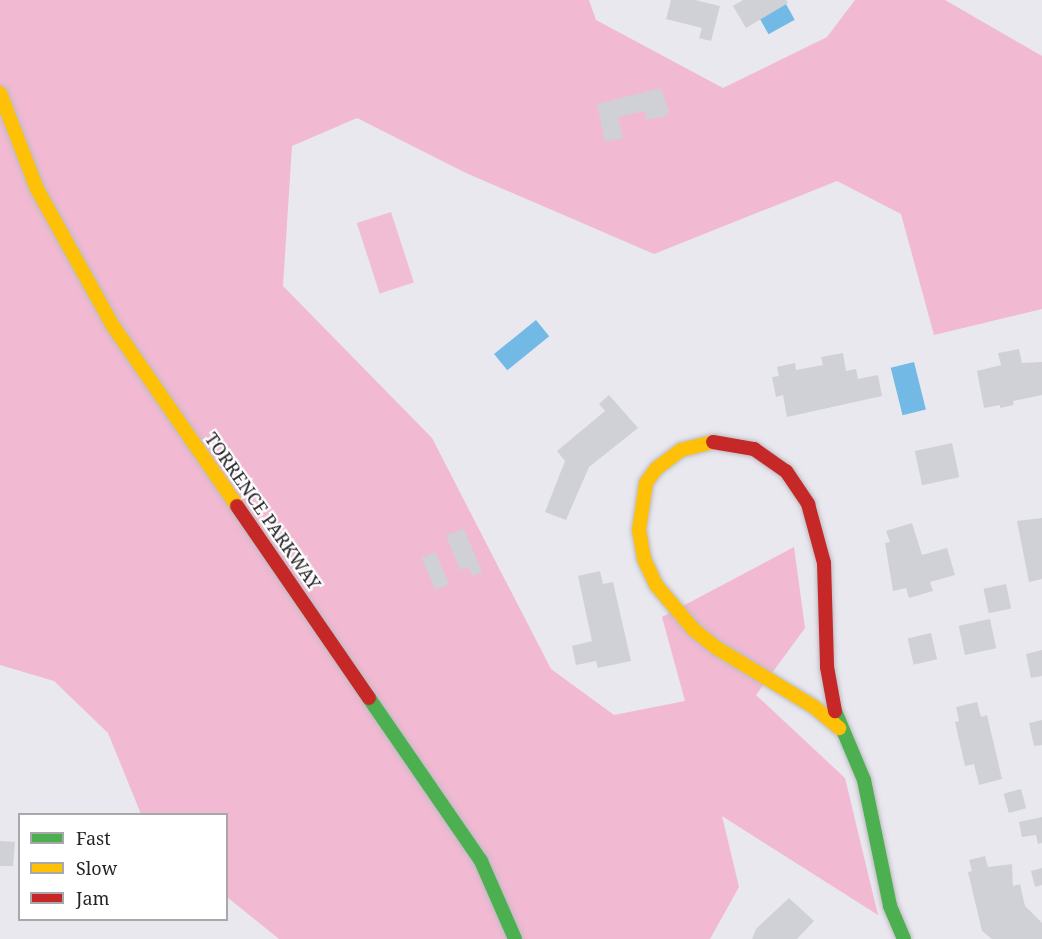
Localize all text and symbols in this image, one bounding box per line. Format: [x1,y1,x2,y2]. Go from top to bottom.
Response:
street label: TORRENCE PARKWAY [201,428,325,594]
legend [18,813,228,921]
text: Fast [76,826,111,850]
text: Slow [76,856,117,880]
text: Jam [76,886,110,910]

